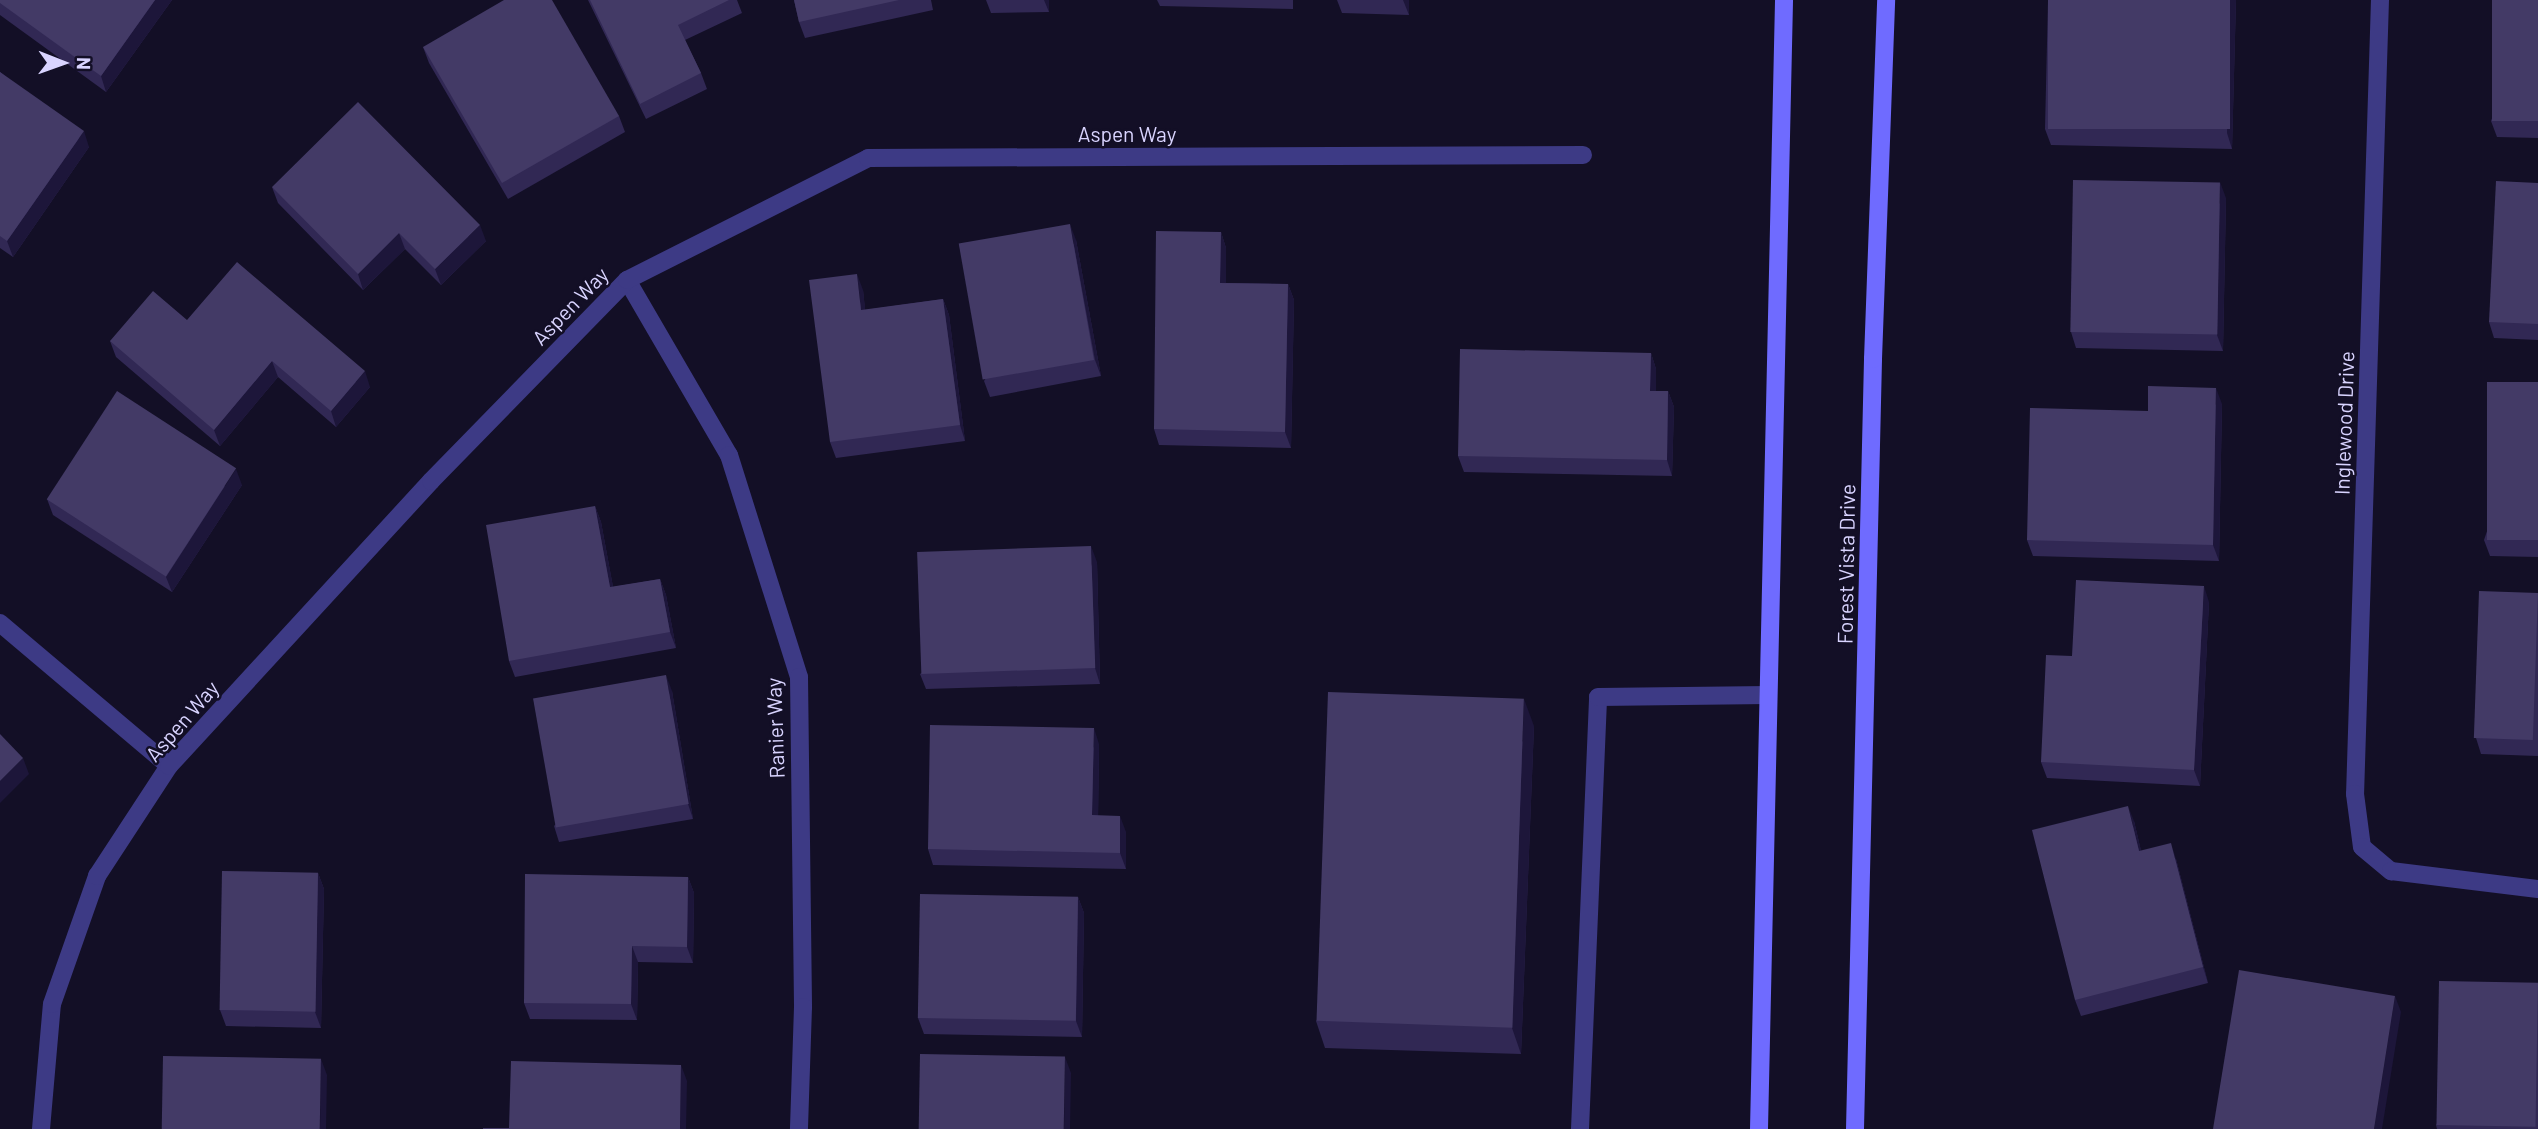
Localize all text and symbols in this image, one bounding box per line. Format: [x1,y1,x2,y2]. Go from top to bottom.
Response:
north arrow [28,28,98,98]
text: N [73,57,96,70]
street label: Aspen Way [1078,121,1176,147]
street label: Aspen Way [527,262,613,350]
street label: Inglewood Drive [2329,351,2359,495]
street label: Forest Vista Drive [1832,484,1860,644]
street label: Aspen Way [140,675,224,767]
street label: Ranier Way [761,677,789,779]

